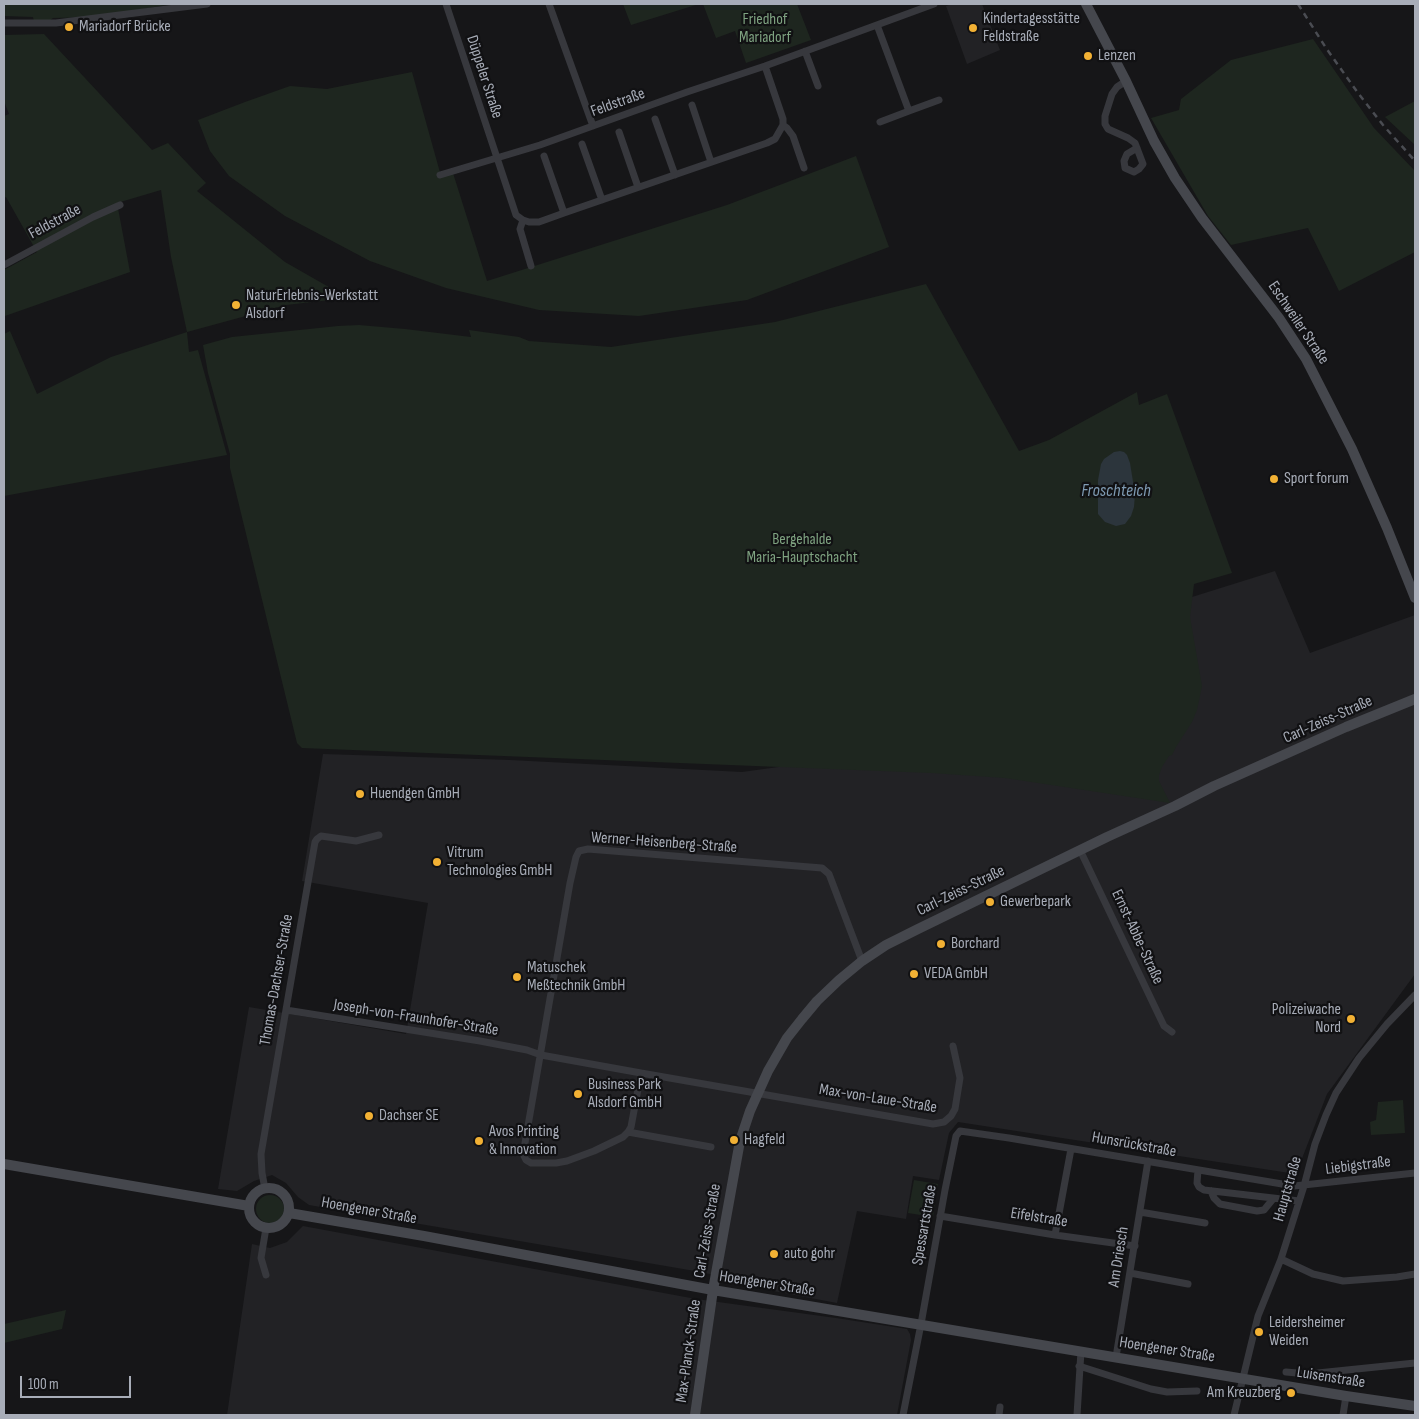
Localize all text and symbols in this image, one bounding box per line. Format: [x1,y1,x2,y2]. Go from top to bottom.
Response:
place label: Kindertagesstätte Feldstraße [983,9,1080,47]
park label: Friedhof Mariadorf [739,10,791,48]
place label: Mariadorf Brücke [79,17,171,37]
marker: Mariadorf Brücke [63,21,75,33]
marker: Kindertagesstätte Feldstraße [967,22,979,34]
street label: Düppeler Straße [462,33,506,121]
place label: Lenzen [1098,46,1136,66]
marker: Lenzen [1082,50,1094,62]
street label: Feldstraße [588,84,648,122]
street label: Feldstraße [26,200,84,244]
street label: Eschweiler Straße [1263,278,1333,368]
place label: NaturErlebnis-Werkstatt Alsdorf [246,286,378,324]
marker: NaturErlebnis-Werkstatt Alsdorf [230,299,242,311]
place label: Sport forum [1284,469,1349,489]
marker: Sport forum [1268,473,1280,485]
water label: Froschteich [1081,480,1151,502]
park label: Bergehalde Maria-Hauptschacht [746,530,858,568]
street label: Carl-Zeiss-Straße [1281,692,1375,748]
place label: Huendgen GmbH [370,784,460,804]
marker: Huendgen GmbH [354,788,366,800]
street label: Werner-Heisenberg-Straße [590,828,738,858]
place label: Vitrum Technologies GmbH [447,843,552,881]
marker: Vitrum Technologies GmbH [431,856,443,868]
street label: Carl-Zeiss-Straße [914,861,1008,921]
street label: Ernst-Abbe-Straße [1107,887,1167,987]
place label: Gewerbepark [1000,892,1071,912]
marker: Gewerbepark [984,896,996,908]
street label: Thomas-Dachser-Straße [256,913,298,1047]
place label: Borchard [951,934,1000,954]
marker: Borchard [935,938,947,950]
place label: Matuschek Meßtechnik GmbH [527,958,625,996]
place label: VEDA GmbH [924,964,988,984]
marker: VEDA GmbH [908,968,920,980]
marker: Matuschek Meßtechnik GmbH [511,971,523,983]
street label: Joseph-von-Fraunhofer-Straße [332,995,500,1041]
place label: Polizeiwache Nord [1272,1000,1341,1038]
marker: Polizeiwache Nord [1345,1013,1357,1025]
place label: Business Park Alsdorf GmbH [588,1075,662,1113]
street label: Max-von-Laue-Straße [818,1080,938,1118]
marker: Business Park Alsdorf GmbH [572,1088,584,1100]
place label: Dachser SE [379,1106,439,1126]
marker: Dachser SE [363,1110,375,1122]
place label: Avos Printing & Innovation [489,1122,559,1160]
street label: Hunsrückstraße [1090,1128,1178,1162]
place label: Hagfeld [744,1130,785,1150]
marker: Hagfeld [728,1134,740,1146]
marker: Avos Printing & Innovation [473,1135,485,1147]
street label: Liebigstraße [1324,1152,1392,1180]
street label: Hauptstraße [1270,1154,1306,1224]
street label: Carl-Zeiss-Straße [690,1182,726,1280]
street label: Spessartstraße [909,1183,941,1267]
street label: Hoengener Straße [320,1193,418,1229]
street label: Eifelstraße [1009,1204,1069,1232]
street label: Am Driesch [1105,1225,1133,1289]
place label: auto gohr [784,1244,835,1264]
marker: auto gohr [768,1248,780,1260]
street label: Hoengener Straße [718,1267,816,1301]
street label: Max-Planck-Straße [672,1298,706,1404]
place label: Leidersheimer Weiden [1269,1313,1345,1351]
marker: Leidersheimer Weiden [1253,1326,1265,1338]
street label: Hoengener Straße [1118,1333,1216,1367]
street label: Luisenstraße [1295,1363,1367,1393]
scale bar [22,1366,134,1398]
text: 100 m [28,1375,59,1394]
place label: Am Kreuzberg [1207,1383,1281,1403]
marker: Am Kreuzberg [1285,1387,1297,1399]

